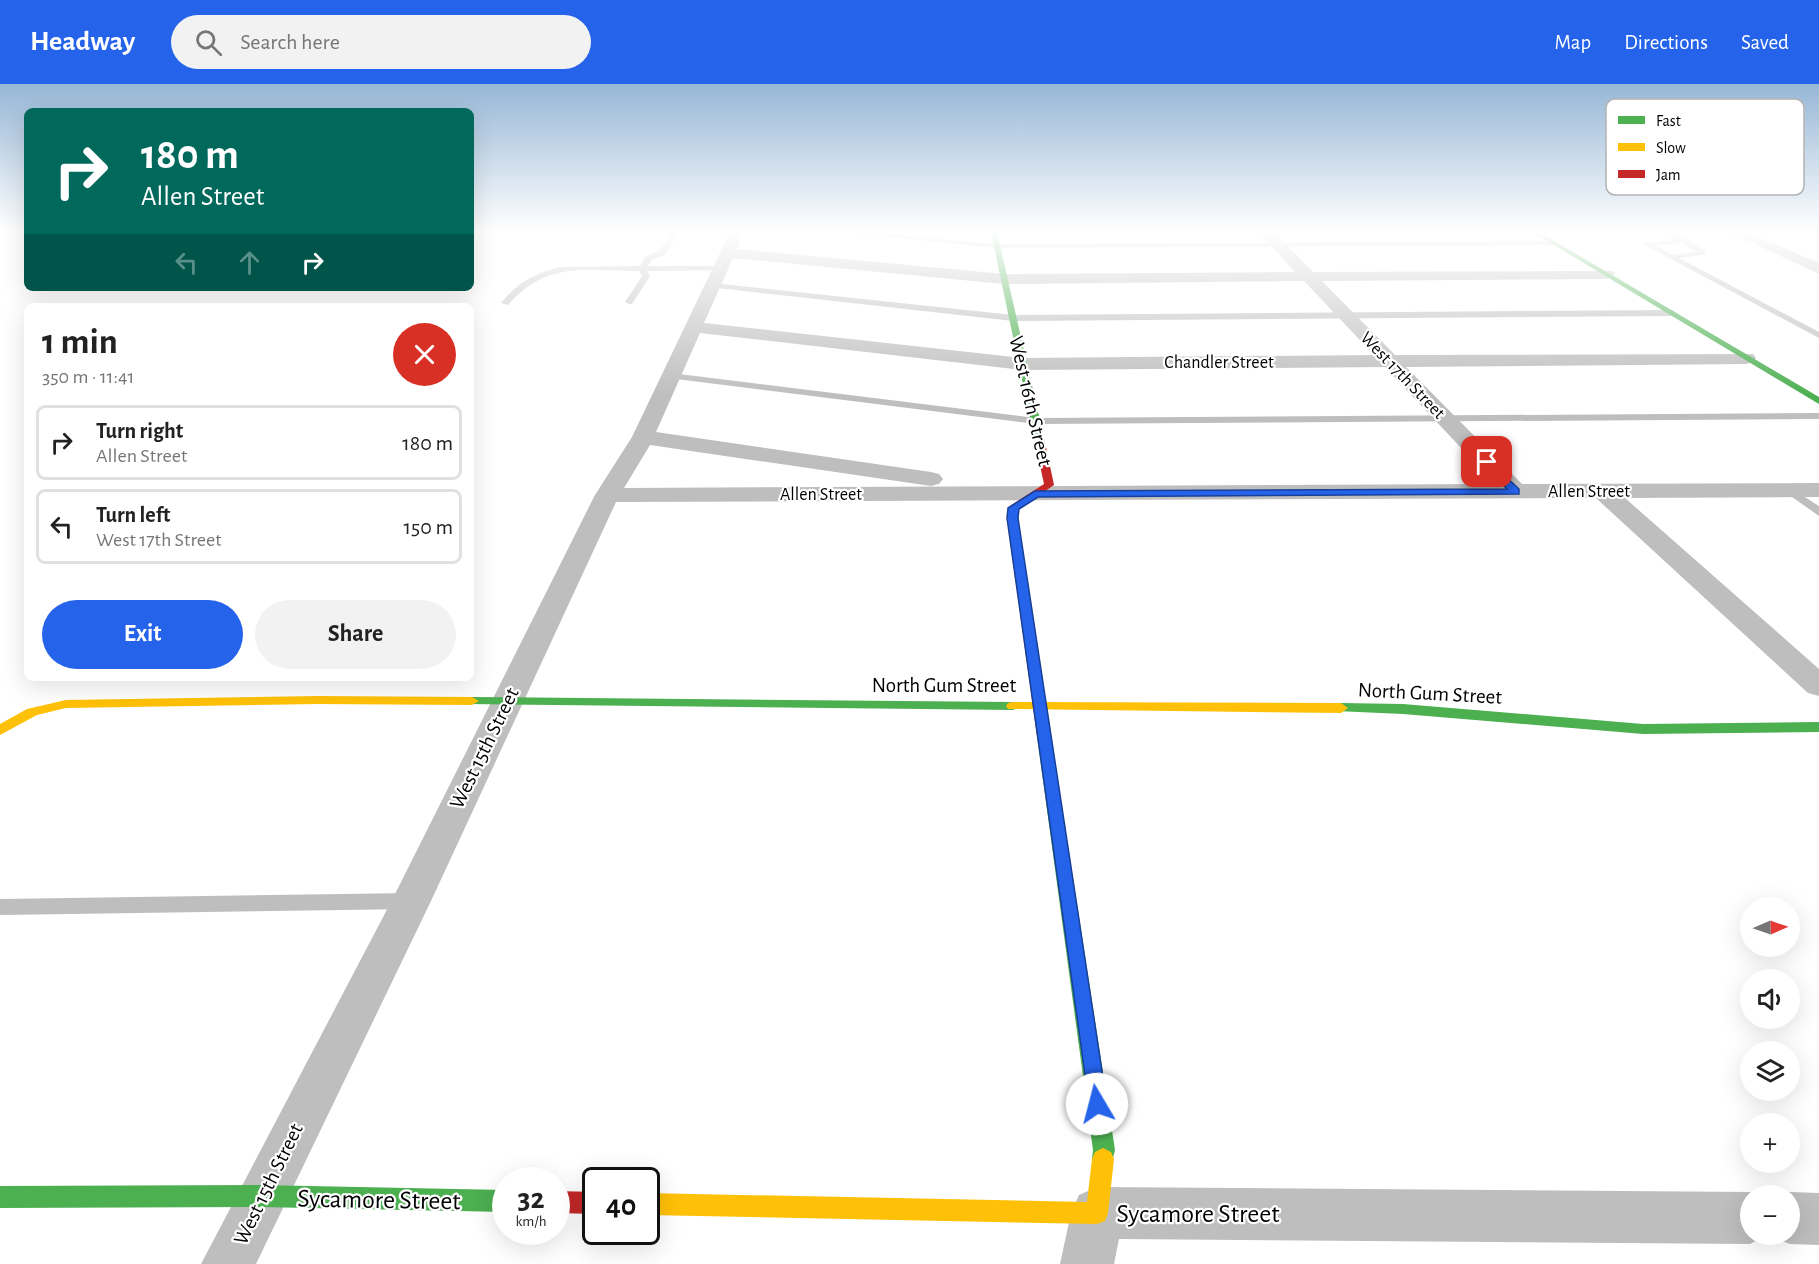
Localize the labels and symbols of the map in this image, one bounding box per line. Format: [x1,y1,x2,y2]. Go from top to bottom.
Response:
legend [1606,99,1804,195]
text: Fast [1656,113,1681,129]
text: Slow [1656,140,1686,156]
text: Jam [1656,167,1681,183]
street label: West 17th Street [1357,329,1448,423]
street label: West 16th Street [1005,334,1056,469]
street label: Chandler Street [1164,354,1274,372]
pin [1461,436,1512,487]
street label: Allen Street [1548,483,1630,501]
street label: Allen Street [780,486,862,504]
street label: North Gum Street [872,675,1016,696]
street label: North Gum Street [1357,679,1503,708]
street label: West 15th Street [446,684,523,812]
north arrow [1740,897,1800,957]
position arrow [1065,1072,1129,1136]
street label: West 15th Street [230,1120,307,1248]
speed limit sign: 40 [582,1167,660,1245]
street label: Sycamore Street [297,1186,461,1214]
street label: Sycamore Street [1116,1201,1280,1227]

